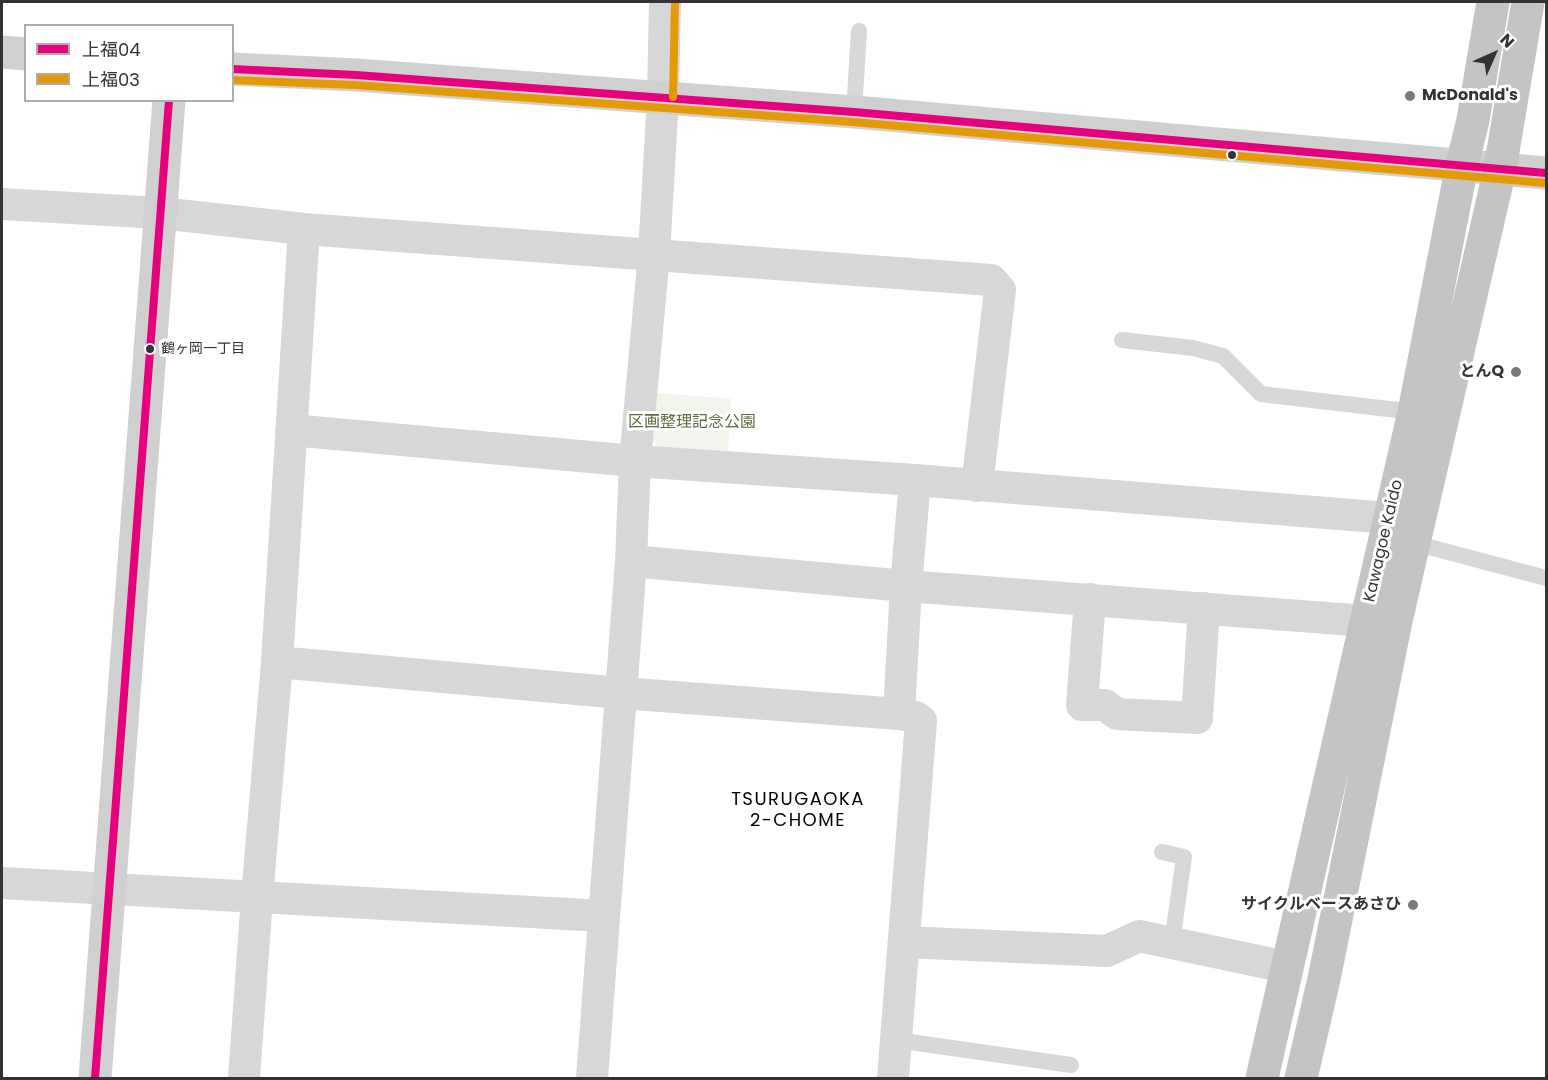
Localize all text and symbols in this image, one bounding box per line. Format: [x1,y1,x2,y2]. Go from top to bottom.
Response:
legend [24,24,234,102]
north arrow [1464,24,1524,84]
text: N [1495,29,1519,53]
text: 上福04 [82,37,141,62]
text: 上福03 [82,67,140,92]
place label: McDonald's [1422,86,1518,106]
marker: McDonald's [1403,89,1417,103]
unlabelled marker [1226,149,1238,161]
place label: 鶴ヶ岡一丁目 [161,341,245,357]
marker: 鶴ヶ岡一丁目 [144,343,156,355]
place label: とんQ [1459,362,1504,382]
marker: とんQ [1509,365,1523,379]
park label: 区画整理記念公園 [628,413,756,433]
street label: Kawagoe Kaido [1361,478,1407,604]
district label: TSURUGAOKA 2-CHOME [731,789,865,832]
place label: サイクルベースあさひ [1241,895,1401,915]
marker: サイクルベースあさひ [1406,898,1420,912]

